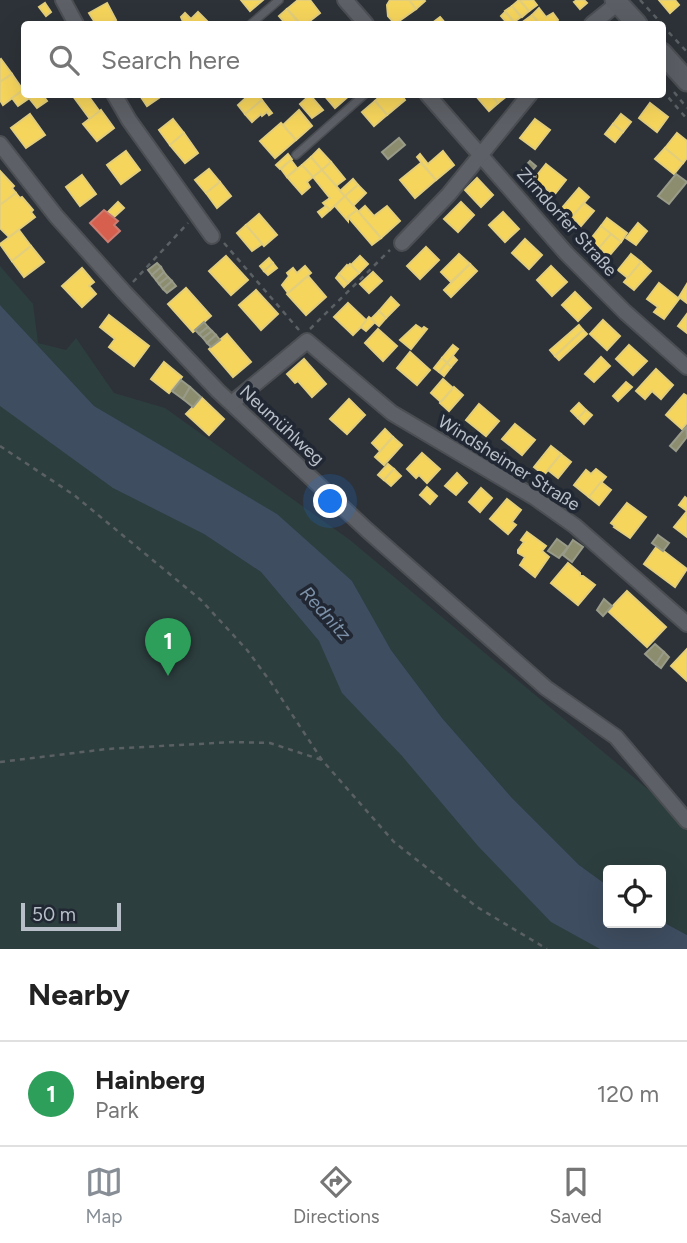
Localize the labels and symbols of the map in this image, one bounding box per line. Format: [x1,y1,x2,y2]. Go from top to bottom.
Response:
street label: Zirndorfer Straße [512,163,622,281]
street label: Neumühlweg [235,380,329,470]
street label: Windsheimer Straße [434,410,584,516]
your location [313,484,347,518]
water label: Rednitz [295,581,356,646]
pin: 1 [145,618,191,676]
scale bar [21,900,121,932]

